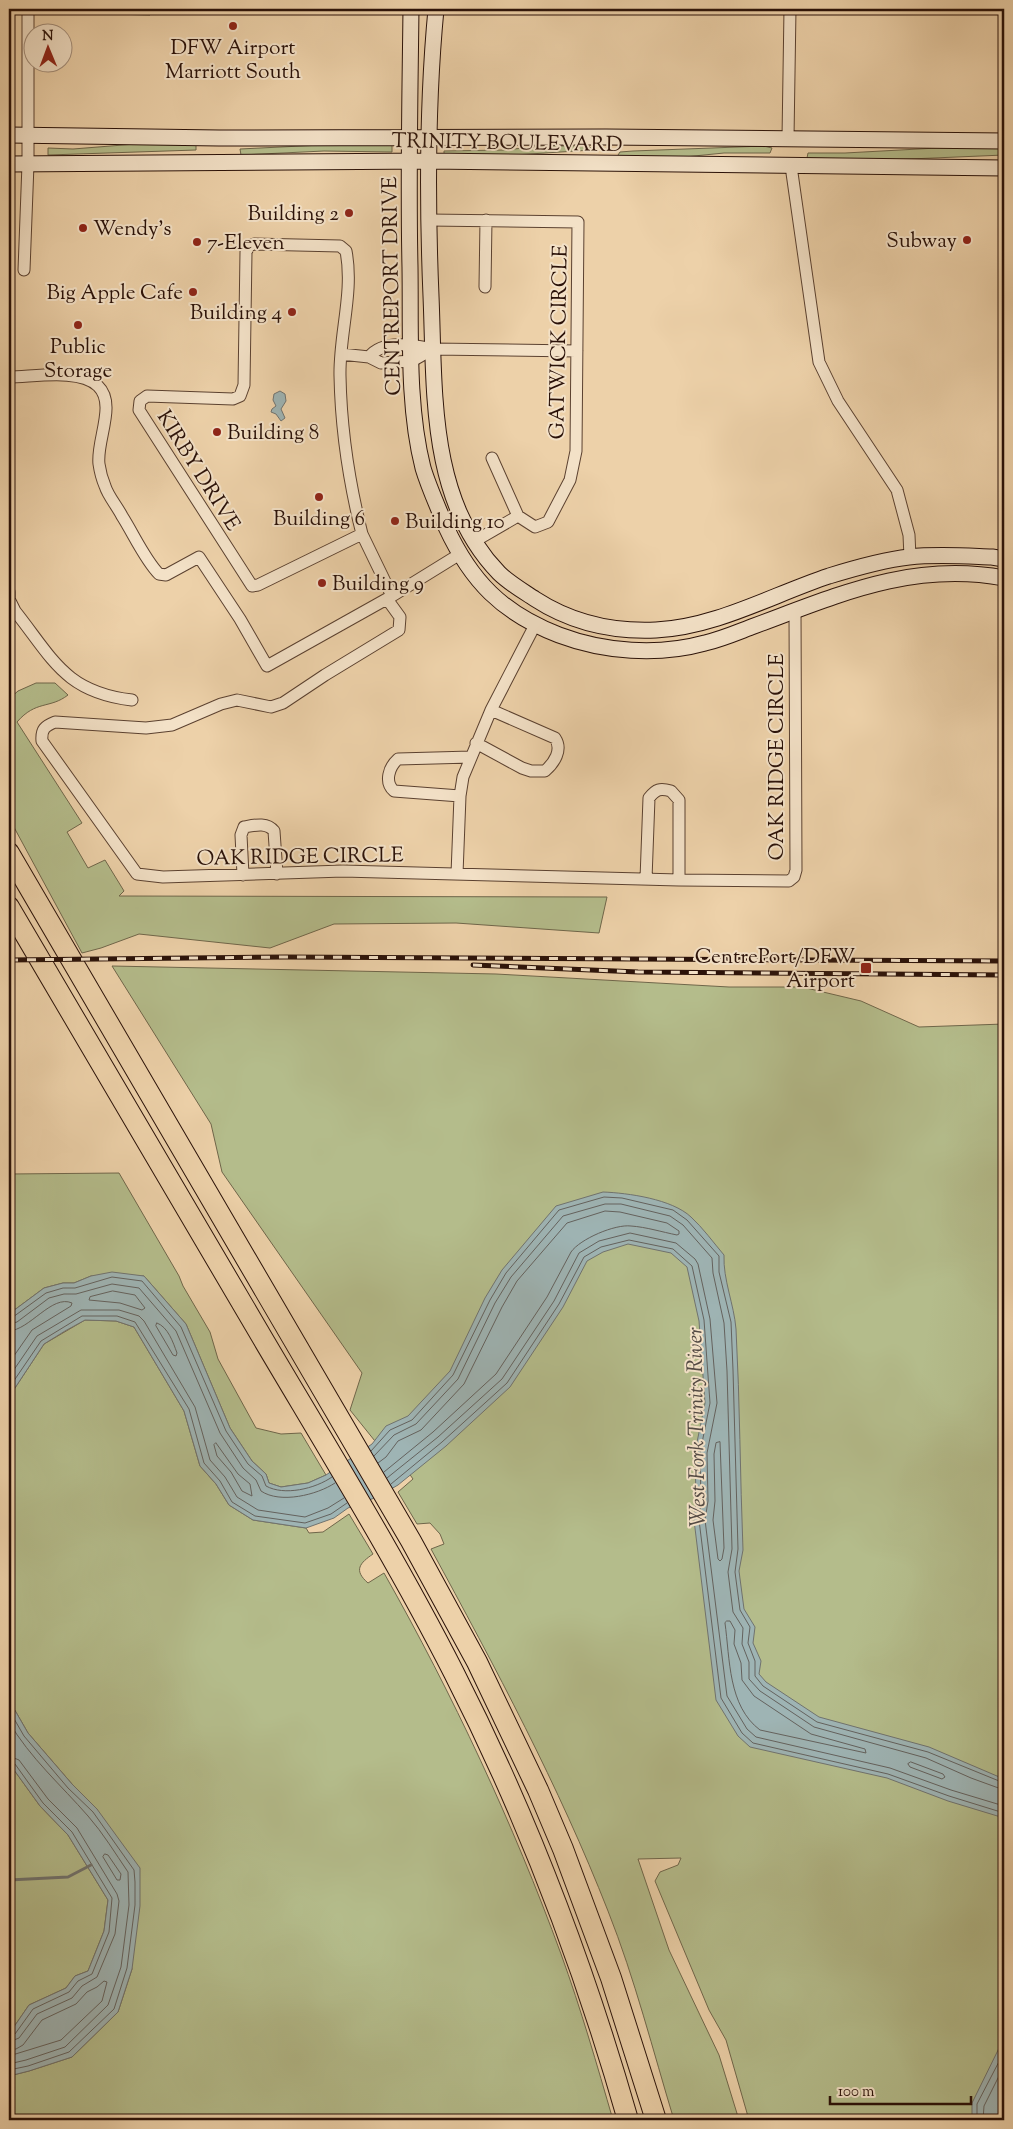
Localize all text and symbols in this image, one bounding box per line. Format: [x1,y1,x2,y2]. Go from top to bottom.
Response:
marker: DFW Airport Marriott South [227,20,239,32]
north arrow [22,22,72,72]
text: N [42,27,54,47]
place label: DFW Airport Marriott South [165,34,301,88]
street label: TRINITY BOULEVARD [391,127,623,161]
street label: CENTREPORT DRIVE [376,176,410,396]
place label: Building 2 [247,200,339,230]
marker: Building 2 [343,207,355,219]
place label: Wendy's [93,215,172,245]
marker: Wendy's [77,222,89,234]
place label: Subway [886,227,958,257]
place label: 7-Eleven [207,229,285,259]
marker: Subway [961,234,973,246]
marker: 7-Eleven [191,236,203,248]
street label: GATWICK CIRCLE [543,244,577,440]
place label: Big Apple Cafe [47,279,183,309]
marker: Big Apple Cafe [187,286,199,298]
place label: Building 4 [190,299,282,329]
marker: Building 4 [286,306,298,318]
marker: Public Storage [72,319,84,331]
place label: Public Storage [44,333,112,387]
street label: KIRBY DRIVE [148,405,247,538]
place label: Building 8 [227,419,319,449]
marker: Building 8 [211,426,223,438]
marker: Building 6 [313,491,325,503]
place label: Building 6 [273,505,365,535]
place label: Building 10 [405,508,505,538]
marker: Building 10 [389,515,401,527]
place label: Building 9 [332,570,424,600]
marker: Building 9 [316,577,328,589]
street label: OAK RIDGE CIRCLE [763,653,793,861]
street label: OAK RIDGE CIRCLE [196,841,404,875]
place label: CentrePort/DFW Airport [695,943,855,997]
marker: CentrePort/DFW Airport [859,961,873,975]
water label: West Fork Trinity River [680,1327,716,1527]
scale bar [830,2074,972,2106]
text: 100 m [838,2082,875,2103]

